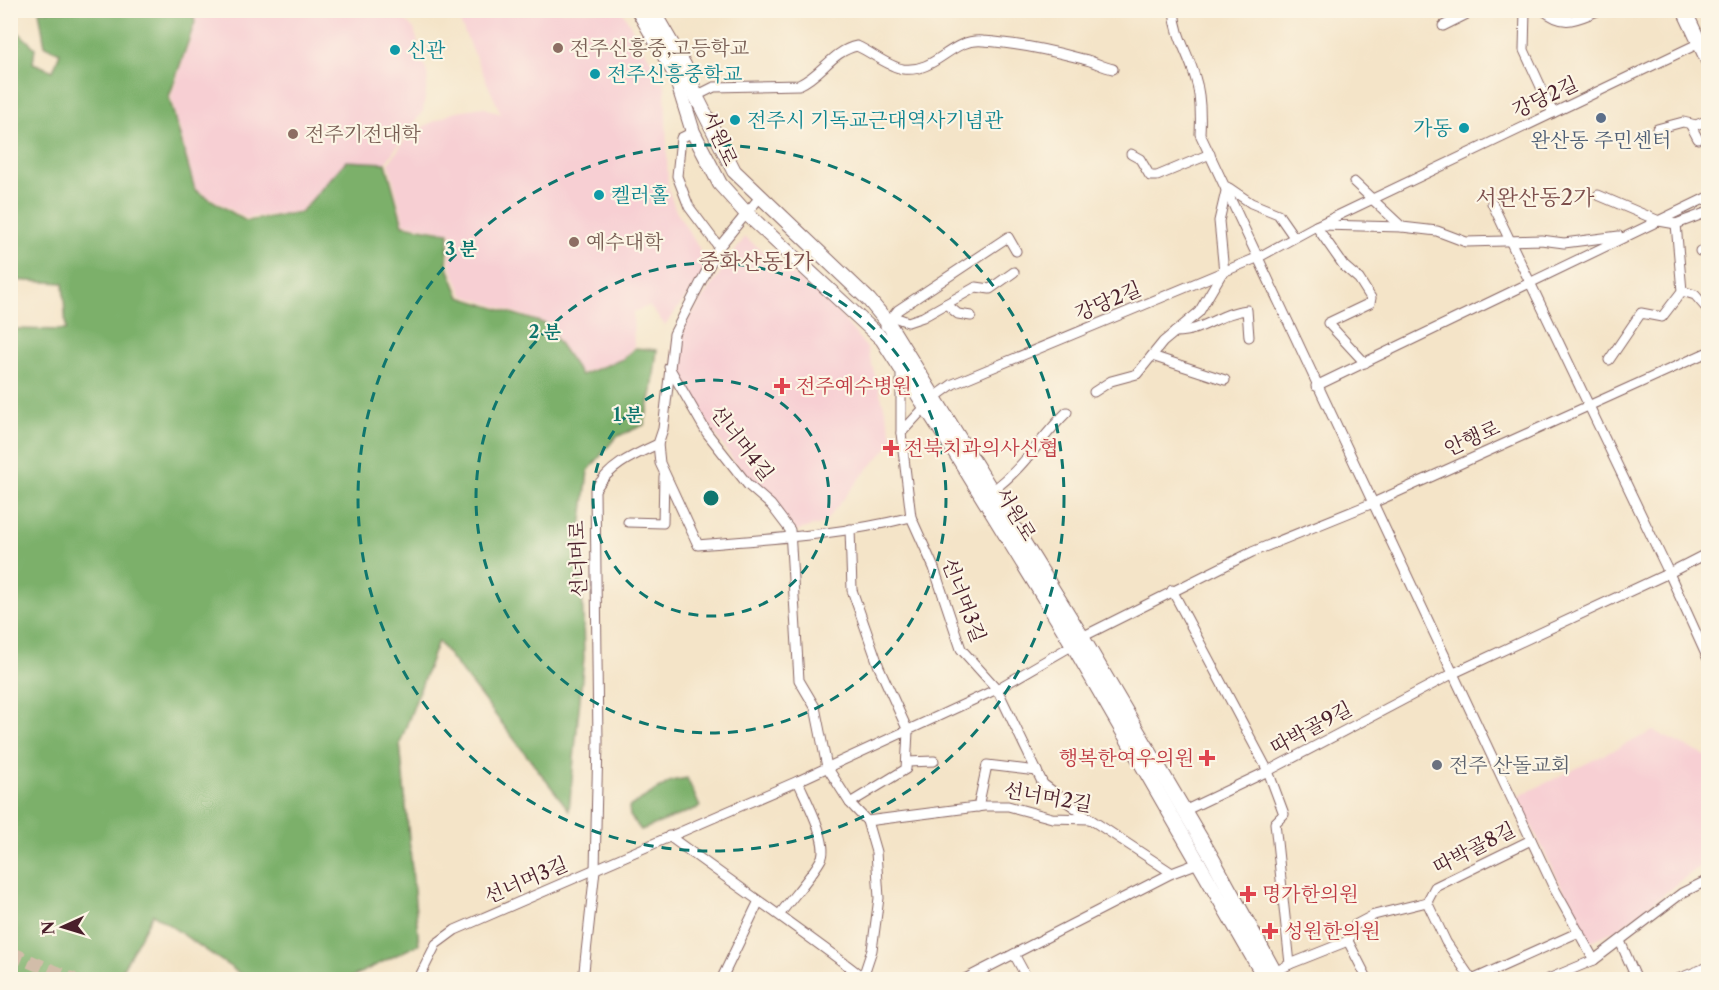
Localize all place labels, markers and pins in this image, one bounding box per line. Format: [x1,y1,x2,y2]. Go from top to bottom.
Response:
place label: 전주신흥중,고등학교 [570,36,750,60]
place label: 신관 [407,38,446,62]
marker: 전주신흥중,고등학교 [551,41,565,55]
marker: 신관 [388,43,402,57]
place label: 전주신흥중학교 [607,62,743,86]
marker: 전주신흥중학교 [588,67,602,81]
place label: 전주시 기독교근대역사기념관 [747,108,1004,132]
marker: 완산동 주민센터 [1594,111,1608,125]
marker: 전주시 기독교근대역사기념관 [728,113,742,127]
place label: 가동 [1413,116,1452,140]
marker: 가동 [1457,121,1471,135]
place label: 전주기전대학 [305,122,422,146]
marker: 전주기전대학 [286,127,300,141]
place label: 완산동 주민센터 [1531,128,1671,152]
place label: 켈러홀 [611,183,669,207]
marker: 켈러홀 [592,188,606,202]
place label: 예수대학 [586,230,664,254]
marker: 예수대학 [567,235,581,249]
place label: 전주예수병원 [796,374,912,398]
marker: 전주예수병원 [773,377,791,395]
place label: 전북치과의사신협 [904,436,1059,460]
marker: 전북치과의사신협 [882,439,900,457]
centre of rings [701,488,721,508]
place label: 행복한여우의원 [1059,746,1194,770]
marker: 행복한여우의원 [1198,749,1216,767]
place label: 전주 산돌교회 [1449,753,1570,777]
marker: 전주 산돌교회 [1430,758,1444,772]
place label: 명가한의원 [1262,882,1359,906]
marker: 명가한의원 [1239,885,1257,903]
place label: 성원한의원 [1284,919,1381,943]
marker: 성원한의원 [1261,922,1279,940]

